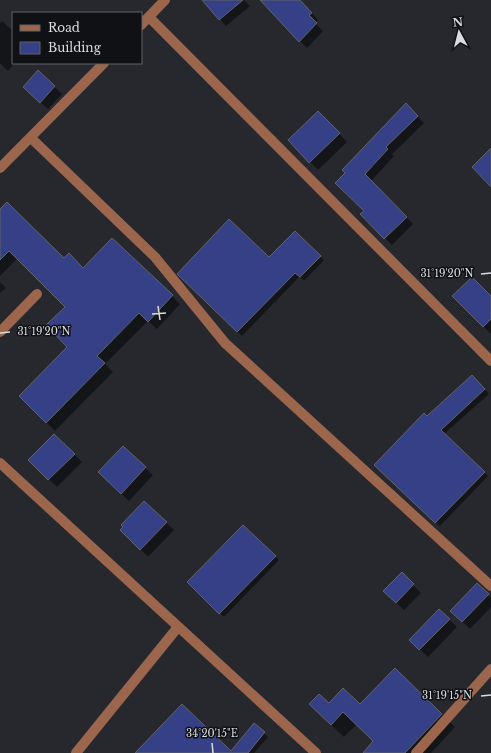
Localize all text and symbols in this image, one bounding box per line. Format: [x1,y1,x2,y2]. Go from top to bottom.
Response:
legend [12,12,142,64]
north arrow [439,12,479,52]
text: N [452,14,464,30]
text: Road [48,20,80,35]
text: Building [48,40,102,55]
text: 31°19'20"N [420,267,474,280]
text: 31°19'20"N [17,325,71,338]
text: 31°19'15"N [422,689,472,702]
text: 34°20'15"E [186,727,238,740]

